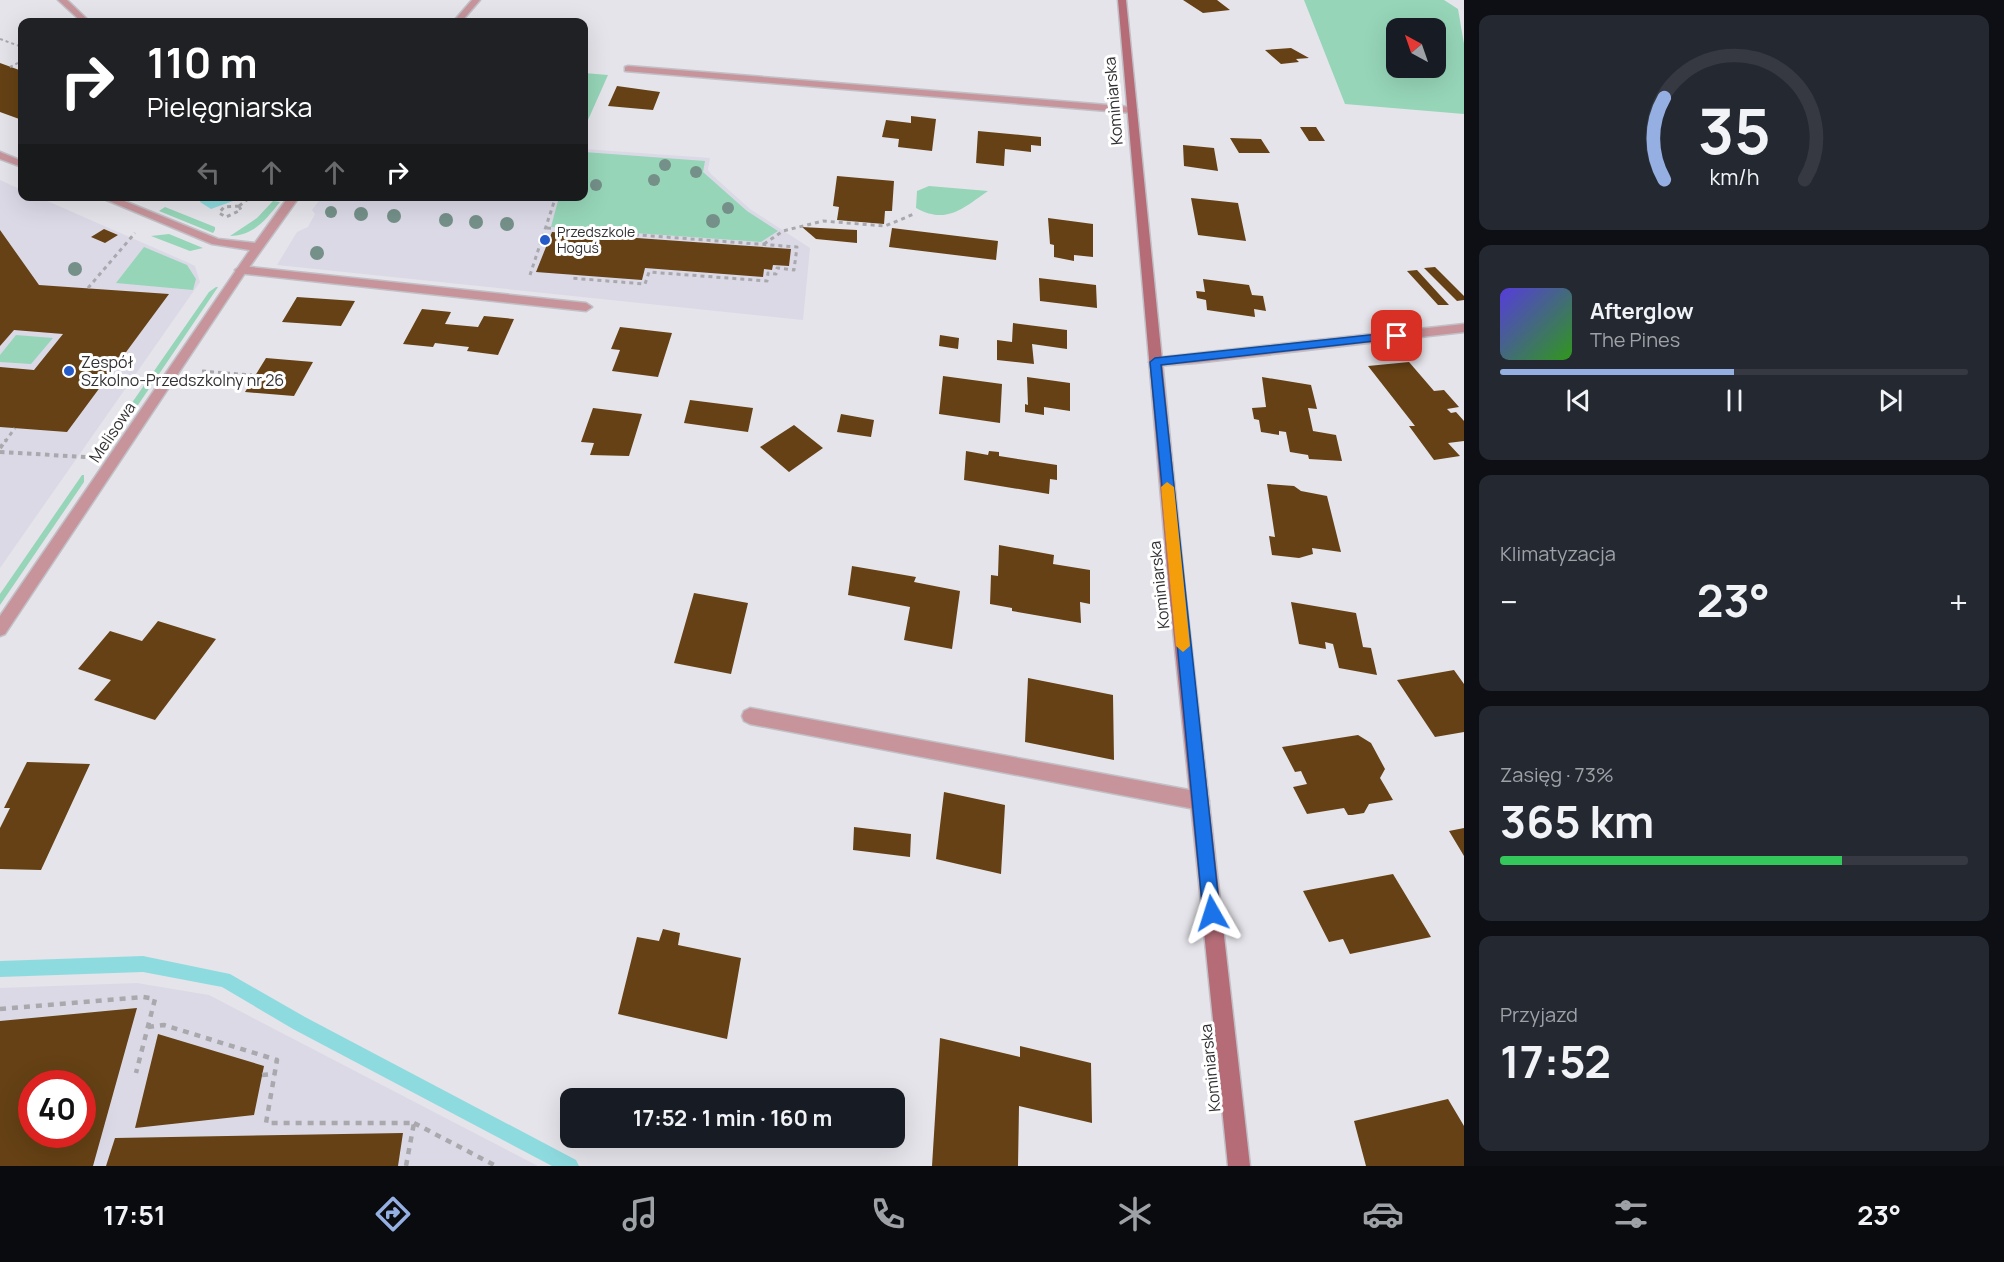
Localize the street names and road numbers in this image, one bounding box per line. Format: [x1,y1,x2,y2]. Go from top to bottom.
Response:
street label: Kominiarska [1098,56,1128,146]
street label: Melisowa [84,397,140,467]
street label: Kominiarska [1143,540,1175,630]
street label: Kominiarska [1194,1023,1226,1113]

